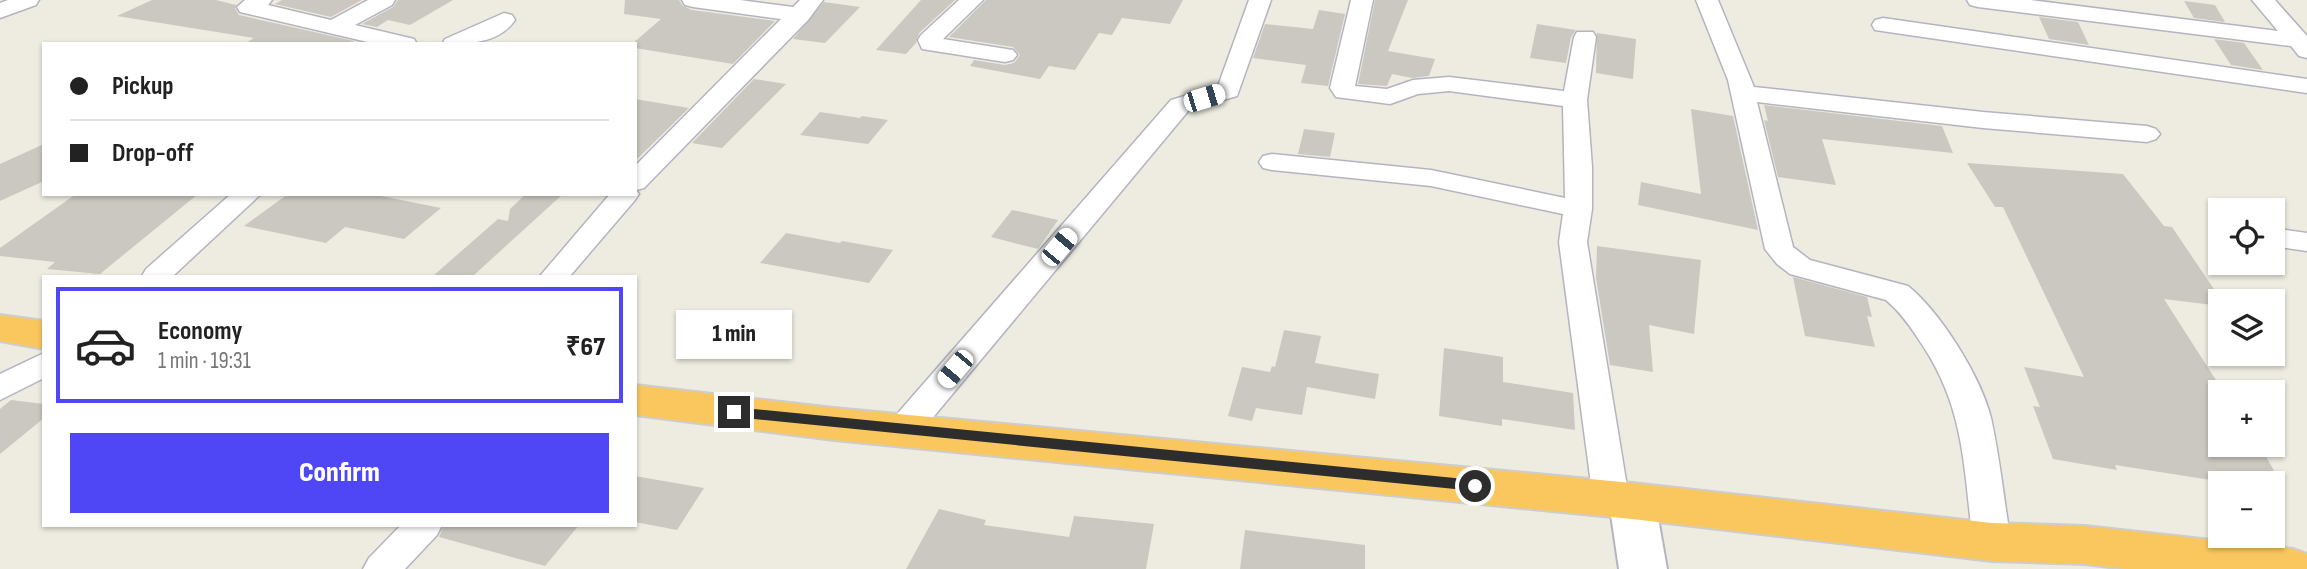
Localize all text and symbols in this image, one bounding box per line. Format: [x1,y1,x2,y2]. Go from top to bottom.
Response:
text: Pickup [112,71,174,102]
car [1181,82,1228,114]
text: Drop-off [112,138,193,169]
map controls [2208,198,2285,548]
button: locate [2208,198,2285,275]
car [1038,224,1081,270]
button: layers [2208,289,2285,366]
callout: 1 min [676,310,792,360]
icon: car [74,314,137,377]
text: Economy [158,316,242,347]
text: 1 min [712,320,756,348]
text: ₹67 [566,332,605,363]
car [934,346,977,392]
text: 1 min · 19:31 [158,347,251,375]
button: + [2208,380,2285,457]
route end [718,396,750,428]
button: Confirm [70,433,609,513]
route start [1459,470,1491,502]
button: − [2208,471,2285,548]

